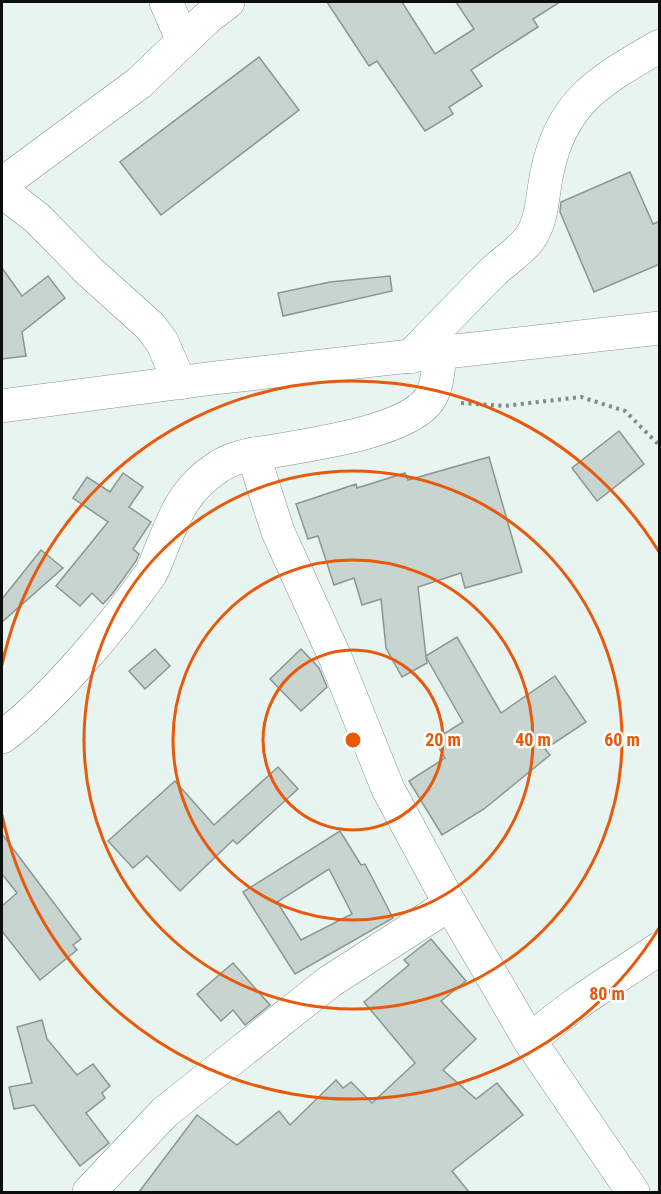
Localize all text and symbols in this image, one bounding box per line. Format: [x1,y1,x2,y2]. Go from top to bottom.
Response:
text: 20 m [425,729,461,750]
text: 40 m [515,729,551,750]
text: 60 m [604,729,640,750]
centre of rings [343,730,363,750]
text: 80 m [589,983,625,1004]

